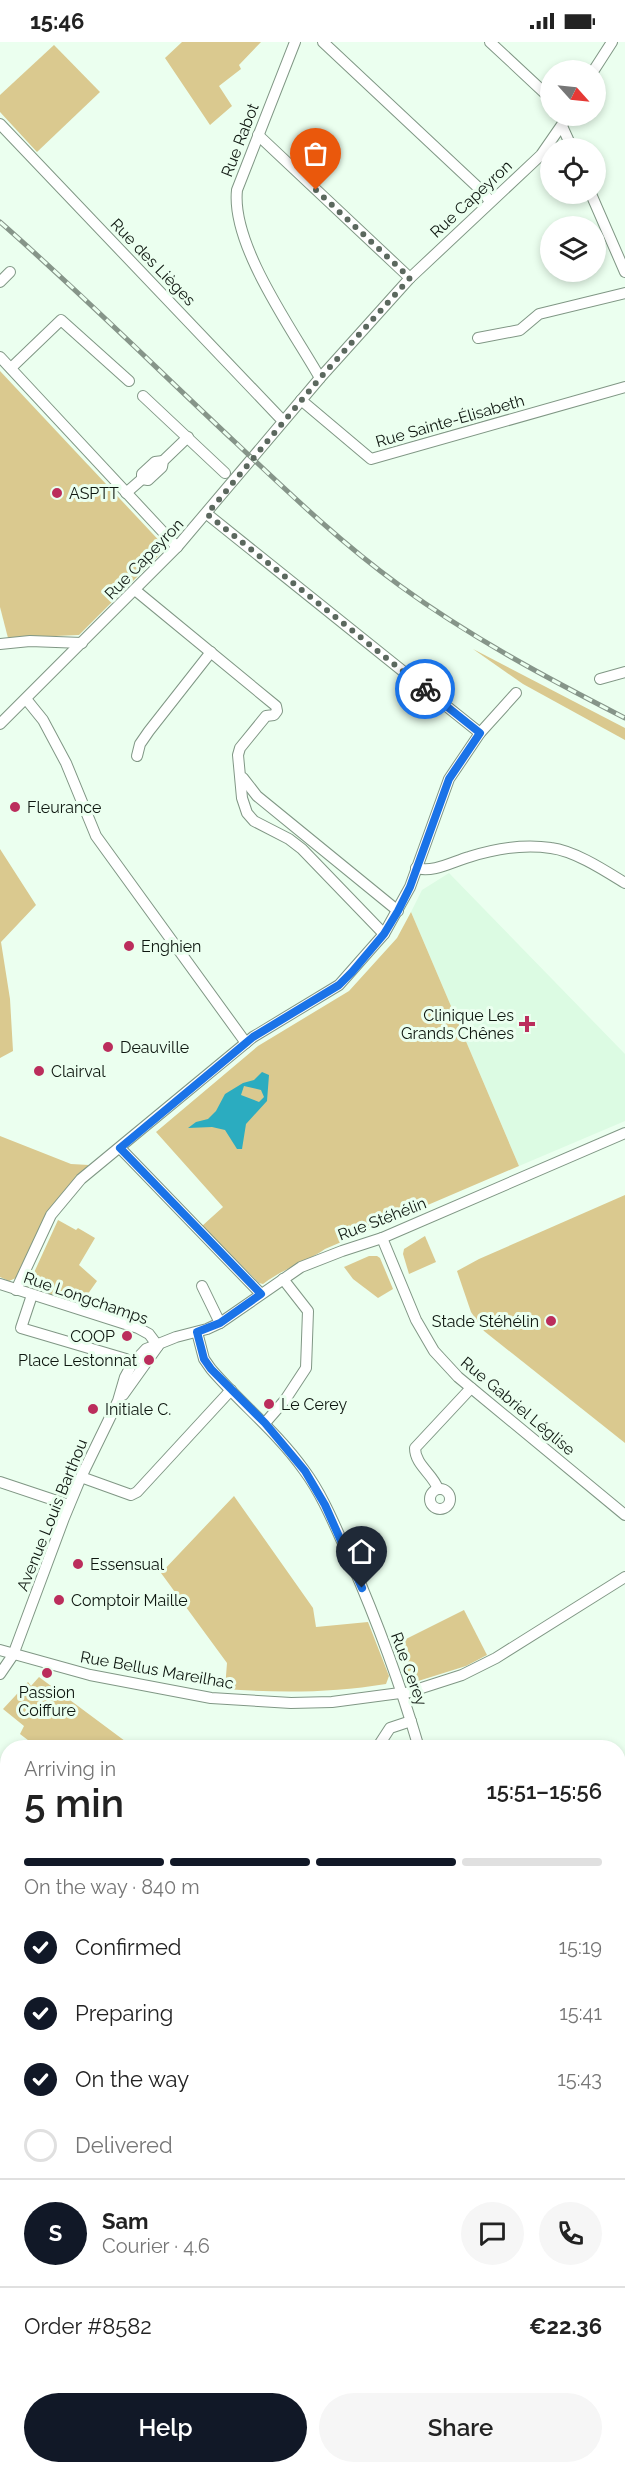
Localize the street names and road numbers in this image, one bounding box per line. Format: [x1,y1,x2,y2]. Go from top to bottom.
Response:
street label: Rue Rabot [217,100,263,179]
street label: Rue Capeyron [426,156,516,242]
street label: Rue des Lièges [107,215,200,310]
street label: Rue Sainte-Élisabeth [373,390,527,451]
street label: Rue Capeyron [101,515,187,603]
street label: Rue Stéhélin [335,1193,429,1245]
street label: Rue Longchamps [21,1268,151,1328]
street label: Rue Gabriel Léglise [457,1353,579,1459]
street label: Avenue Louis Barthou [13,1436,91,1594]
street label: Rue Cerey [387,1630,431,1709]
street label: Rue Bellus Mareilhac [79,1647,235,1693]

